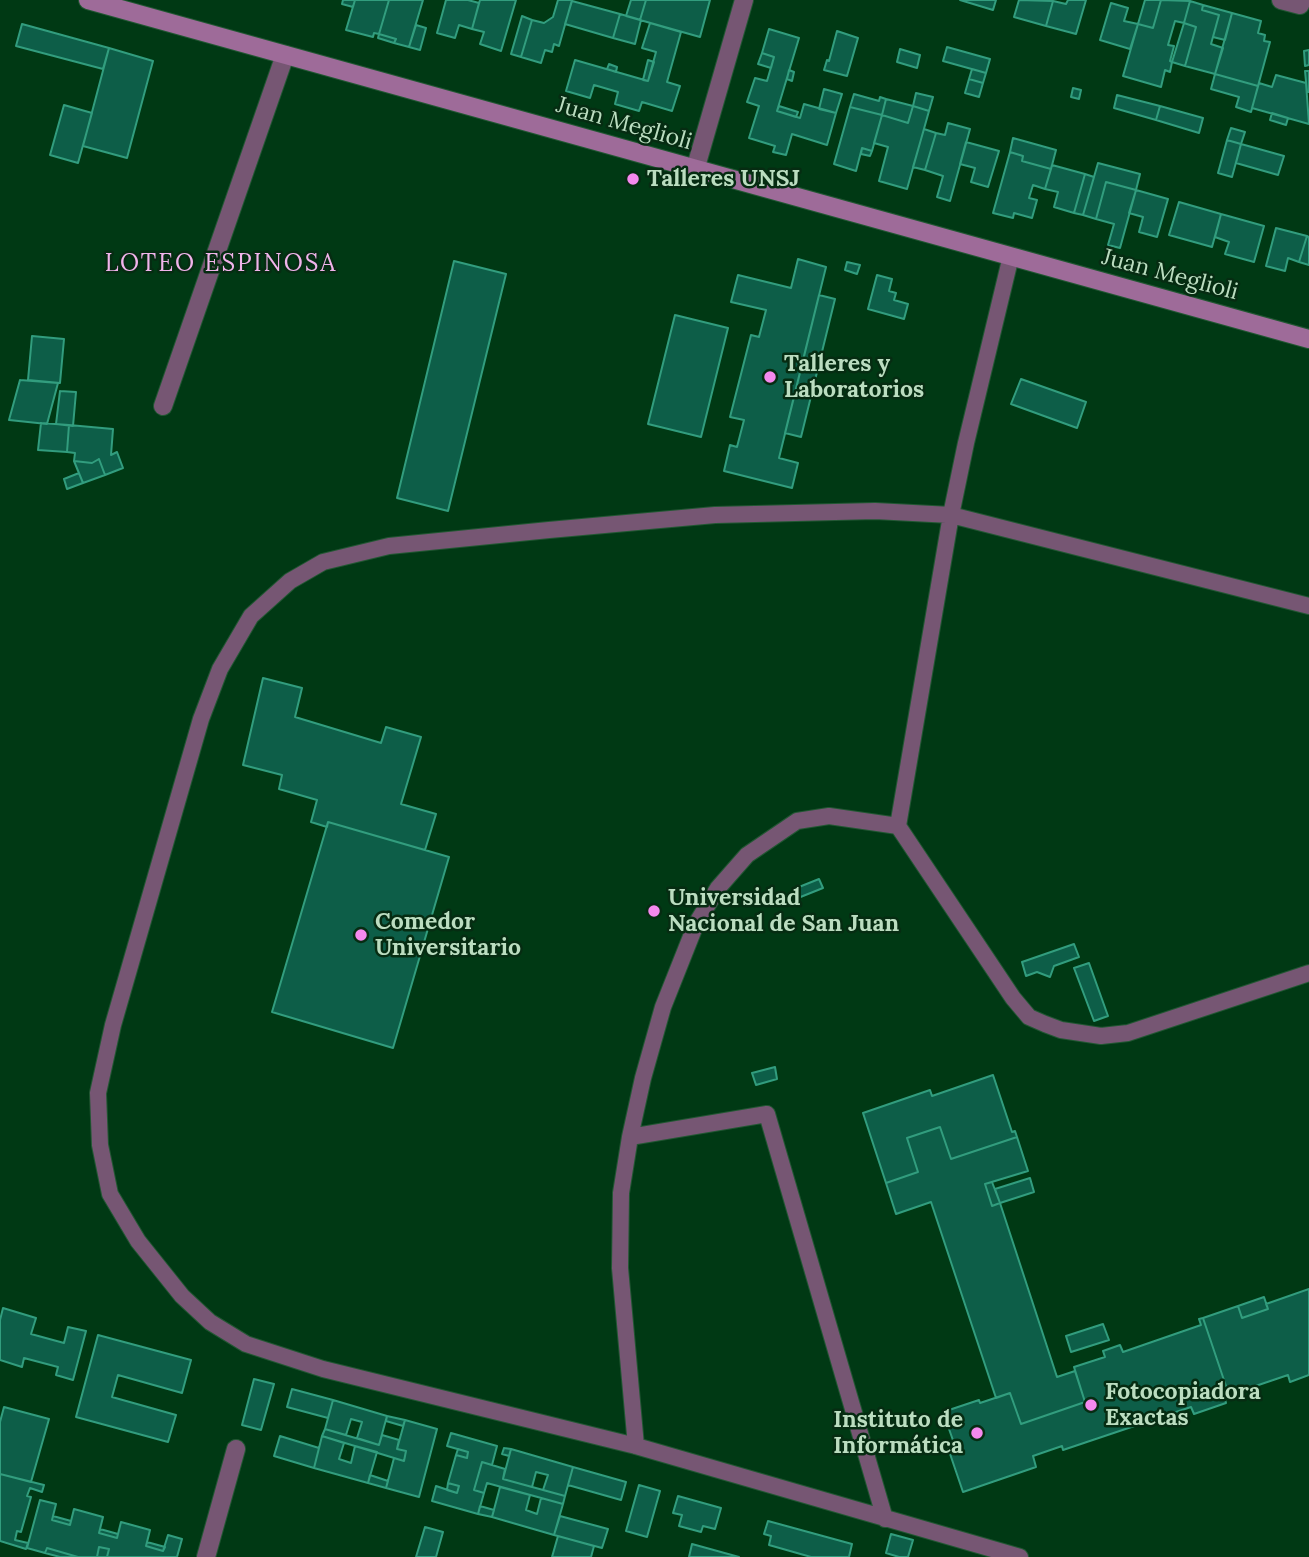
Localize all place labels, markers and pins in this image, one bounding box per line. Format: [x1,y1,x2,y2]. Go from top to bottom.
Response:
place label: Talleres UNSJ [647,165,800,193]
marker: Talleres UNSJ [625,171,641,187]
place label: Talleres y Laboratorios [784,350,924,404]
marker: Talleres y Laboratorios [762,369,778,385]
place label: Universidad Nacional de San Juan [668,884,899,938]
marker: Universidad Nacional de San Juan [646,903,662,919]
place label: Comedor Universitario [375,908,521,962]
marker: Comedor Universitario [353,927,369,943]
place label: Fotocopiadora Exactas [1105,1378,1261,1432]
marker: Fotocopiadora Exactas [1083,1397,1099,1413]
place label: Instituto de Informática [833,1406,963,1460]
marker: Instituto de Informática [969,1425,985,1441]

